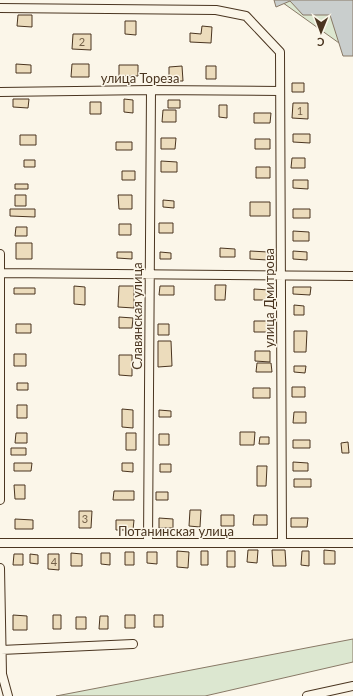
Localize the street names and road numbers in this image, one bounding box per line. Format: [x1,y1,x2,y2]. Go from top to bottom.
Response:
street label: улица Тореза [101,70,179,86]
street label: улица Дмитрова [261,248,277,348]
street label: Славянская улица [129,262,145,370]
street label: Потанинская улица [118,523,234,539]

